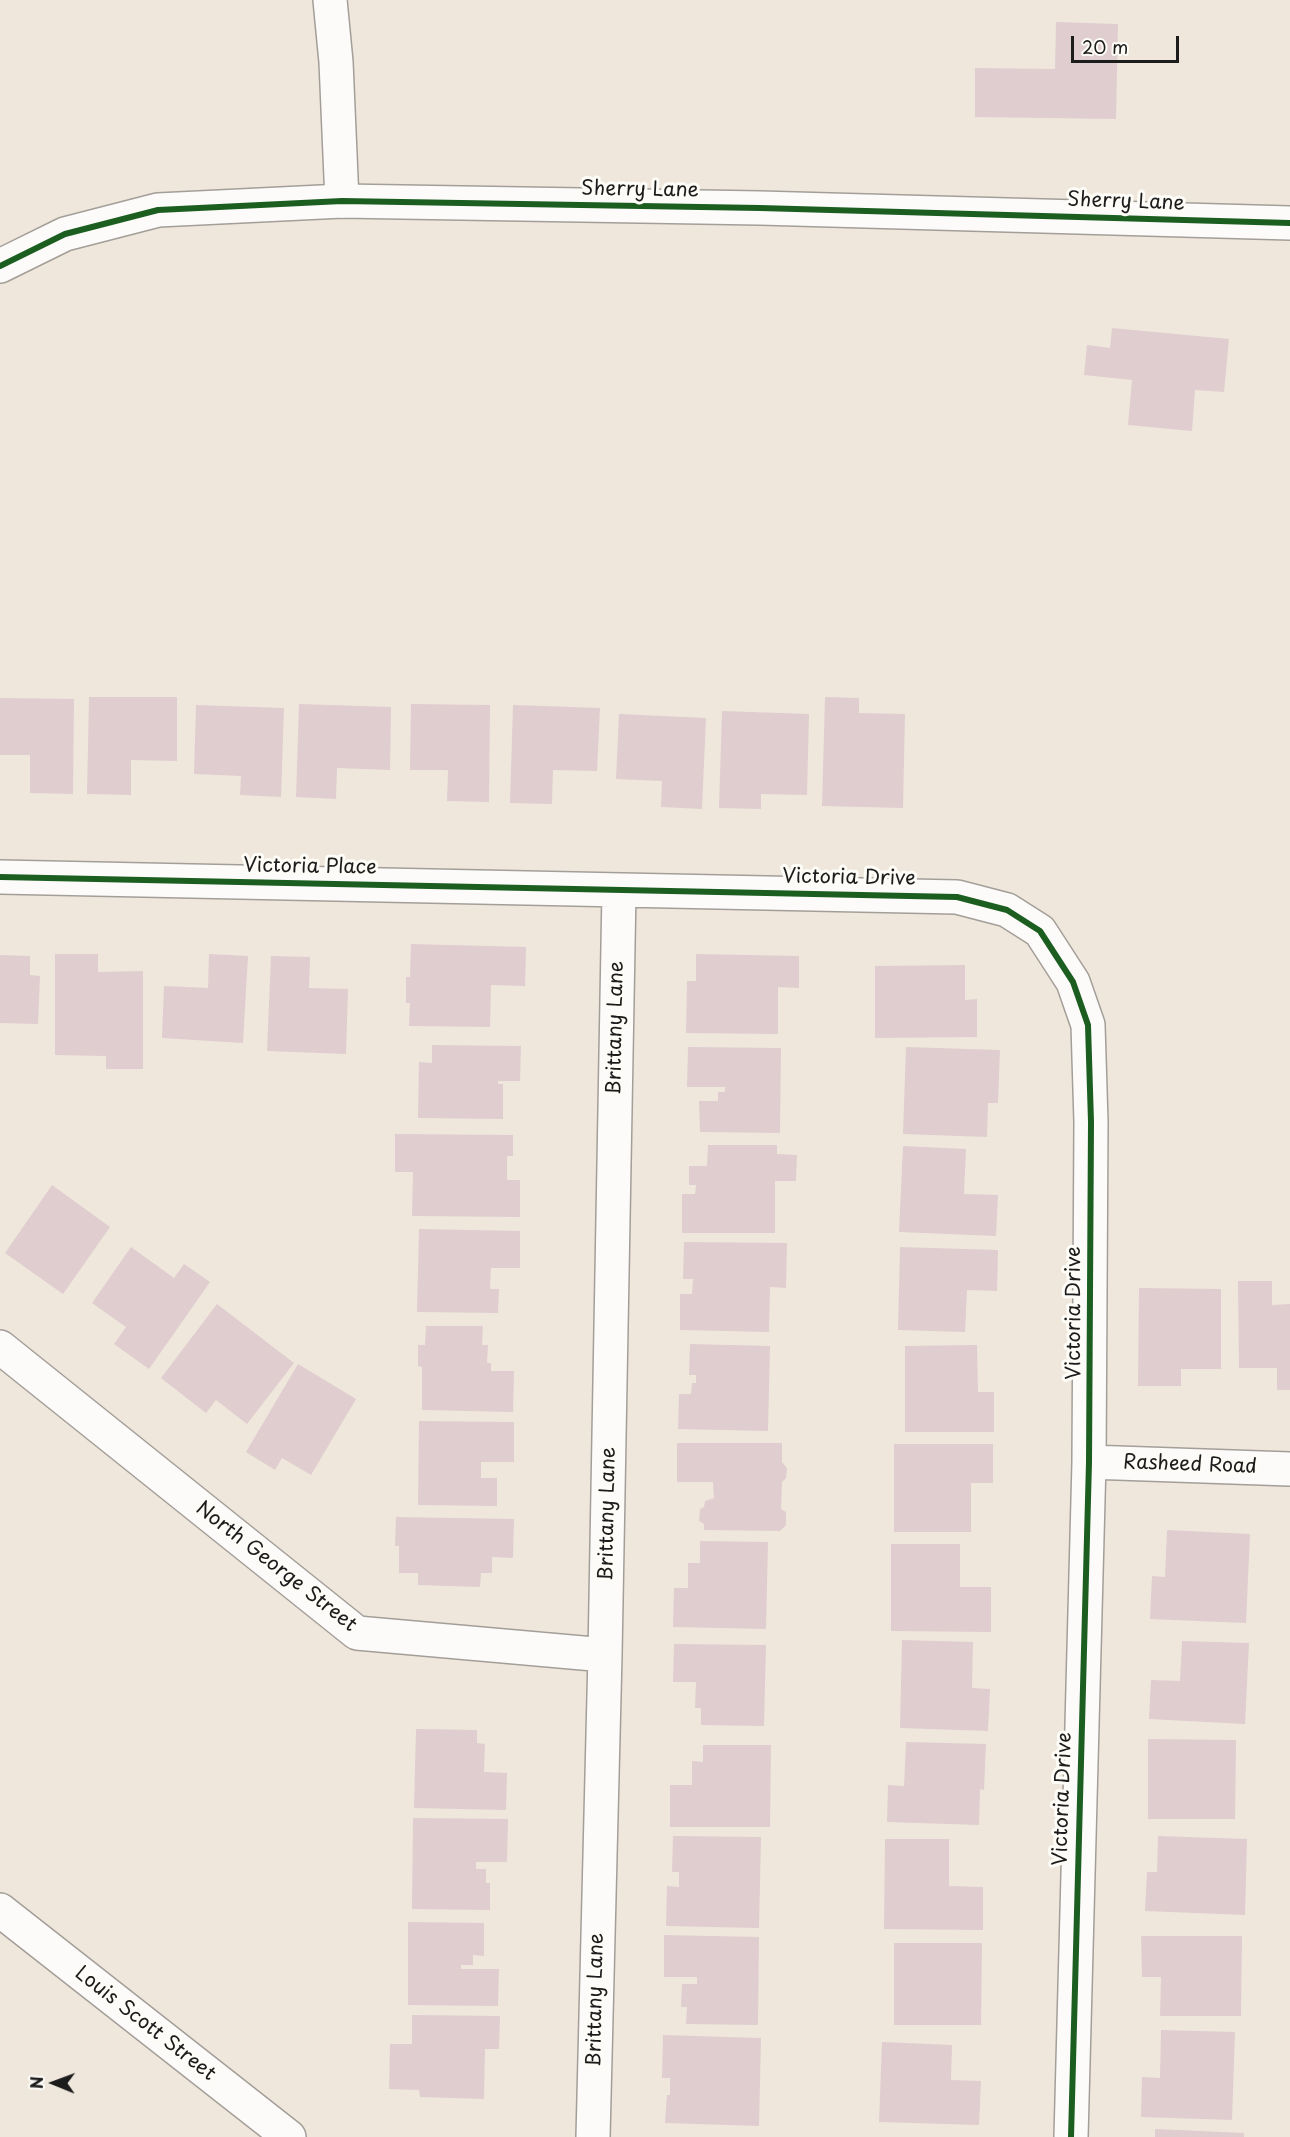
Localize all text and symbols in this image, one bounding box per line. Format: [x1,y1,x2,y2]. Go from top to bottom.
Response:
scale bar [1074,24,1182,62]
text: 20 m [1082,33,1128,60]
street label: Sherry Lane [581,177,699,203]
street label: Sherry Lane [1067,188,1185,216]
street label: Victoria Place [243,854,377,880]
street label: Victoria Drive [782,865,916,891]
street label: Brittany Lane [603,961,629,1095]
street label: Victoria Drive [1062,1246,1086,1380]
street label: Brittany Lane [595,1447,621,1581]
street label: Rasheed Road [1123,1451,1257,1479]
street label: North George Street [191,1497,361,1637]
street label: Victoria Drive [1049,1732,1077,1866]
street label: Brittany Lane [583,1933,609,2067]
street label: Louis Scott Street [70,1962,220,2086]
north arrow [24,2053,84,2113]
text: N [24,2076,48,2089]

